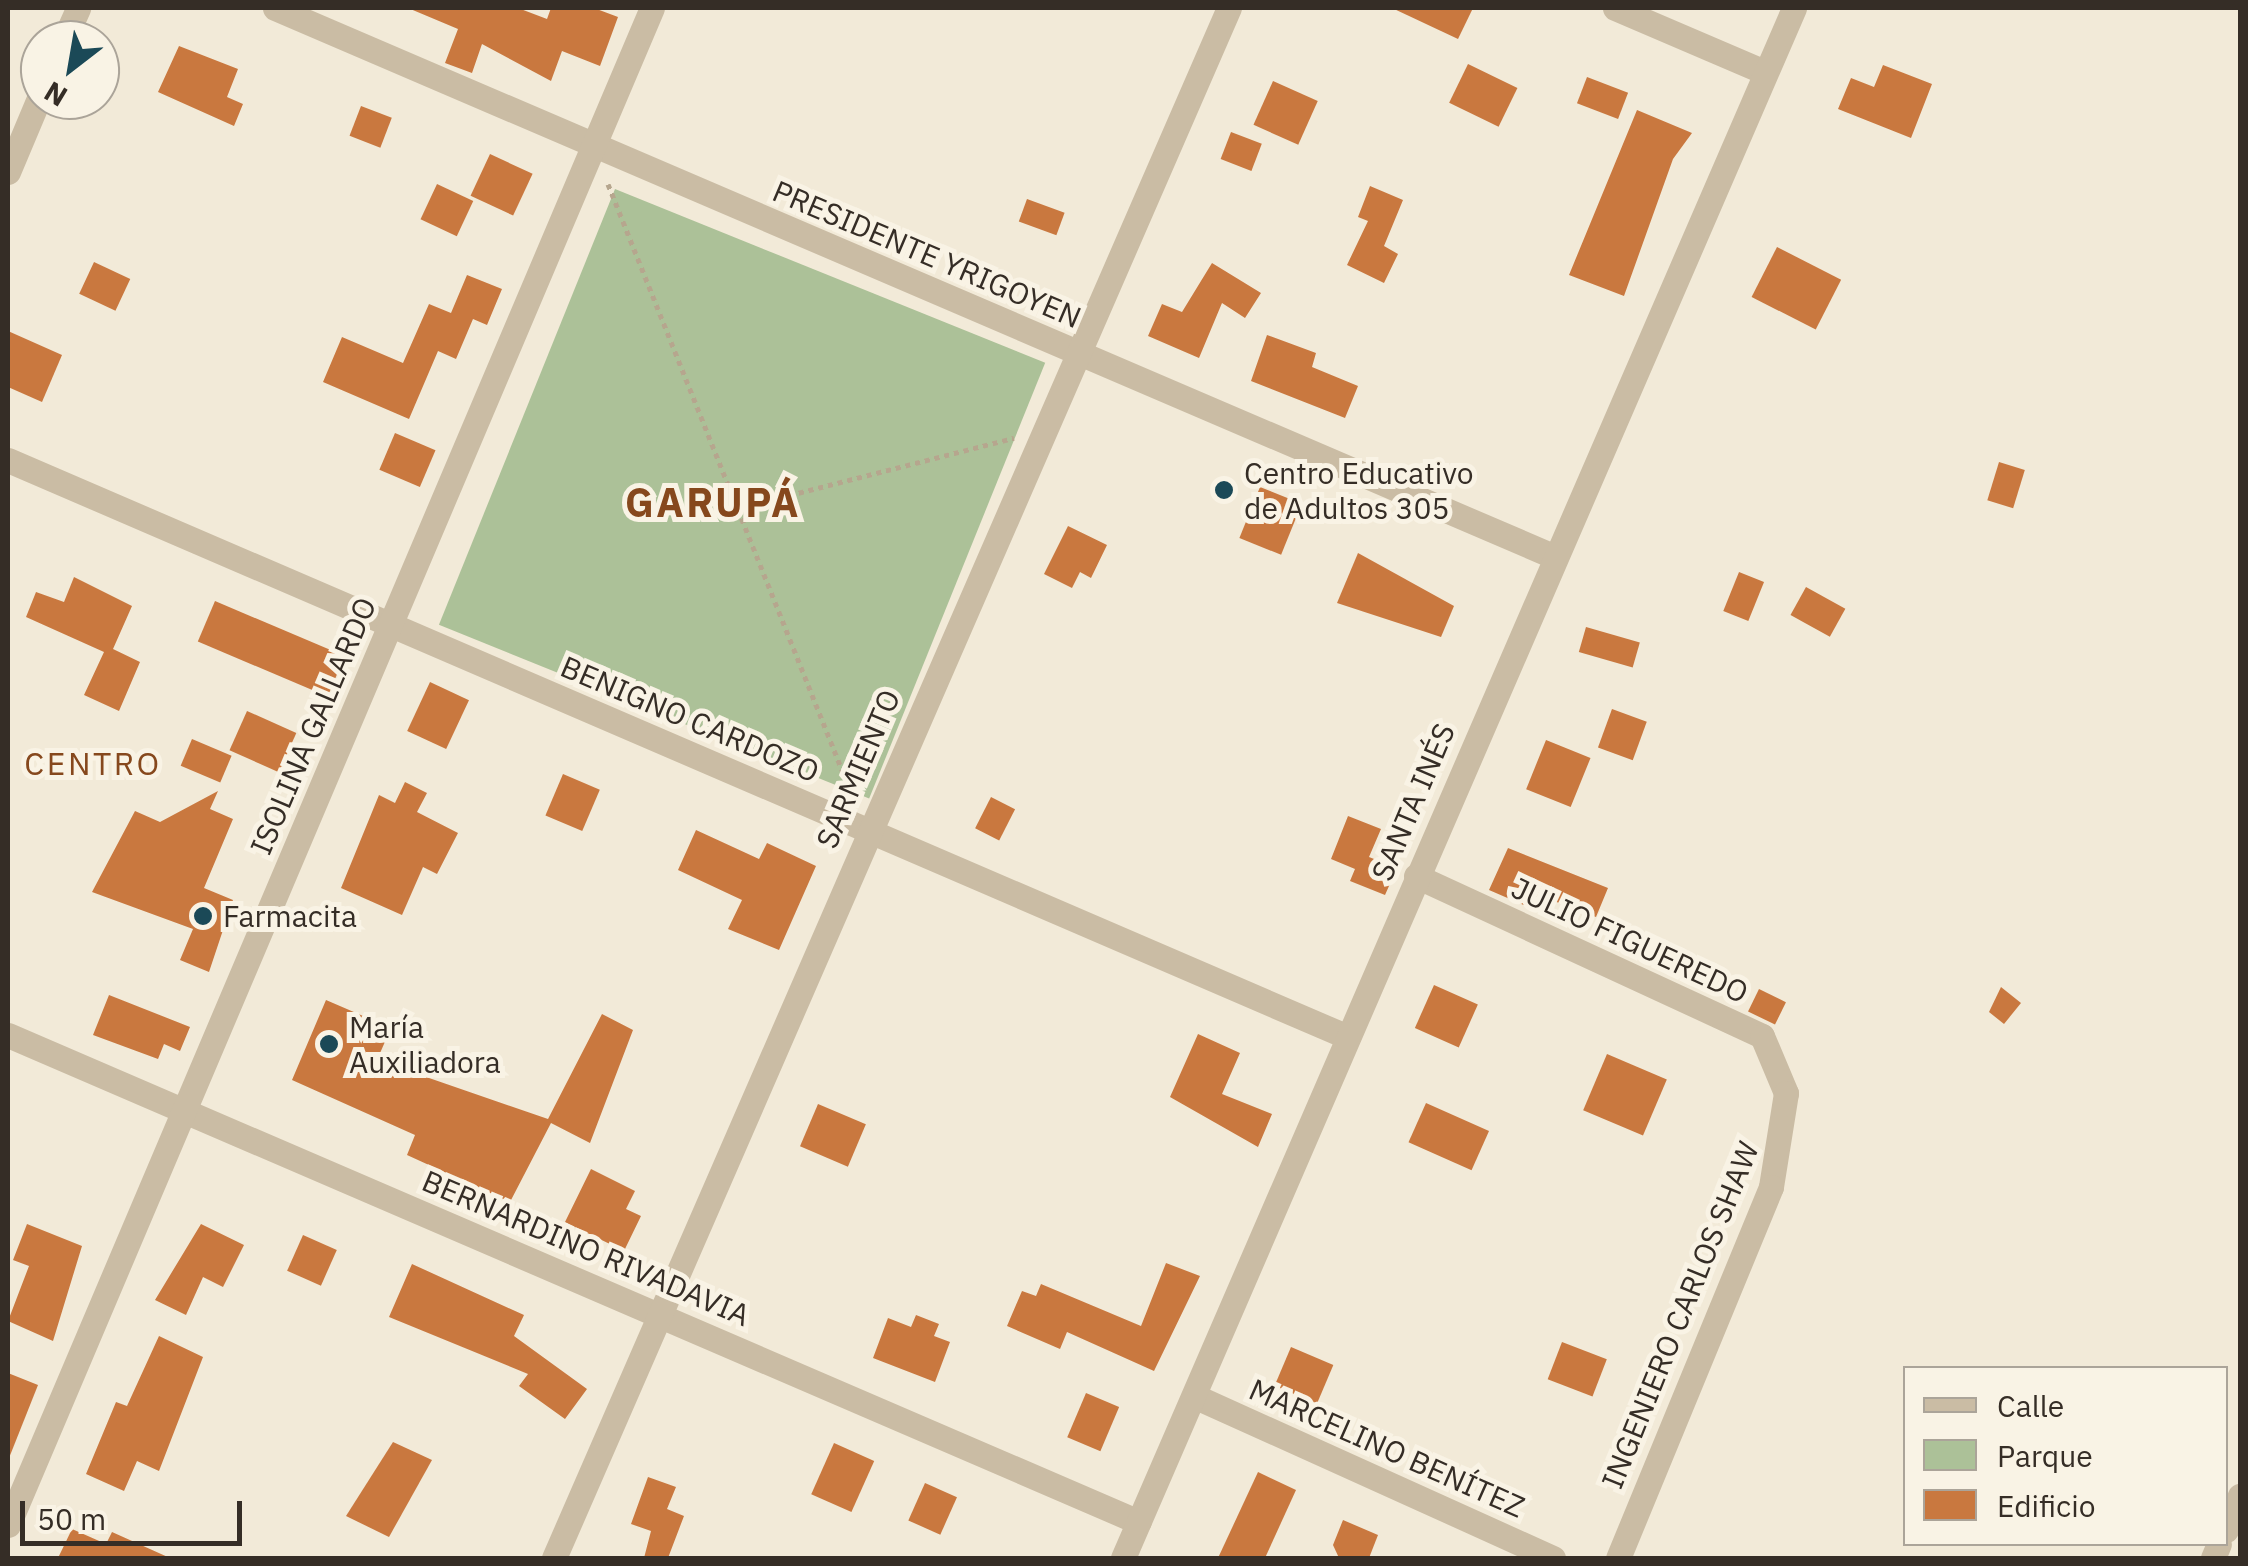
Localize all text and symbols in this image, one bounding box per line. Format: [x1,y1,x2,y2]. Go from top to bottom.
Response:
north arrow [20,20,120,120]
text: N [37,73,74,116]
street label: PRESIDENTE YRIGOYEN [767,173,1087,335]
place label: Centro Educativo de Adultos 305 [1244,455,1473,526]
district label: GARUPÁ [625,478,801,526]
marker: Centro Educativo de Adultos 305 [1213,479,1235,501]
street label: ISOLINA GALLARDO [243,592,383,860]
street label: BENIGNO CARDOZO [556,648,824,790]
street label: SARMIENTO [808,684,908,854]
street label: SANTA INÉS [1364,718,1462,886]
district label: CENTRO [24,744,162,782]
street label: JULIO FIGUEREDO [1506,869,1754,1011]
place label: Farmacita [223,898,357,934]
marker: Farmacita [192,905,214,927]
place label: María Auxiliadora [349,1009,501,1080]
marker: María Auxiliadora [318,1033,340,1055]
street label: INGENIERO CARLOS SHAW [1594,1136,1766,1494]
street label: BERNARDINO RIVADAVIA [417,1163,755,1333]
legend [1903,1366,2228,1546]
street label: MARCELINO BENÍTEZ [1244,1371,1530,1525]
text: Calle [1997,1386,2064,1425]
text: Parque [1997,1436,2093,1475]
scale bar [25,1481,248,1543]
text: Edificio [1997,1486,2096,1525]
text: 50 m [37,1499,106,1538]

